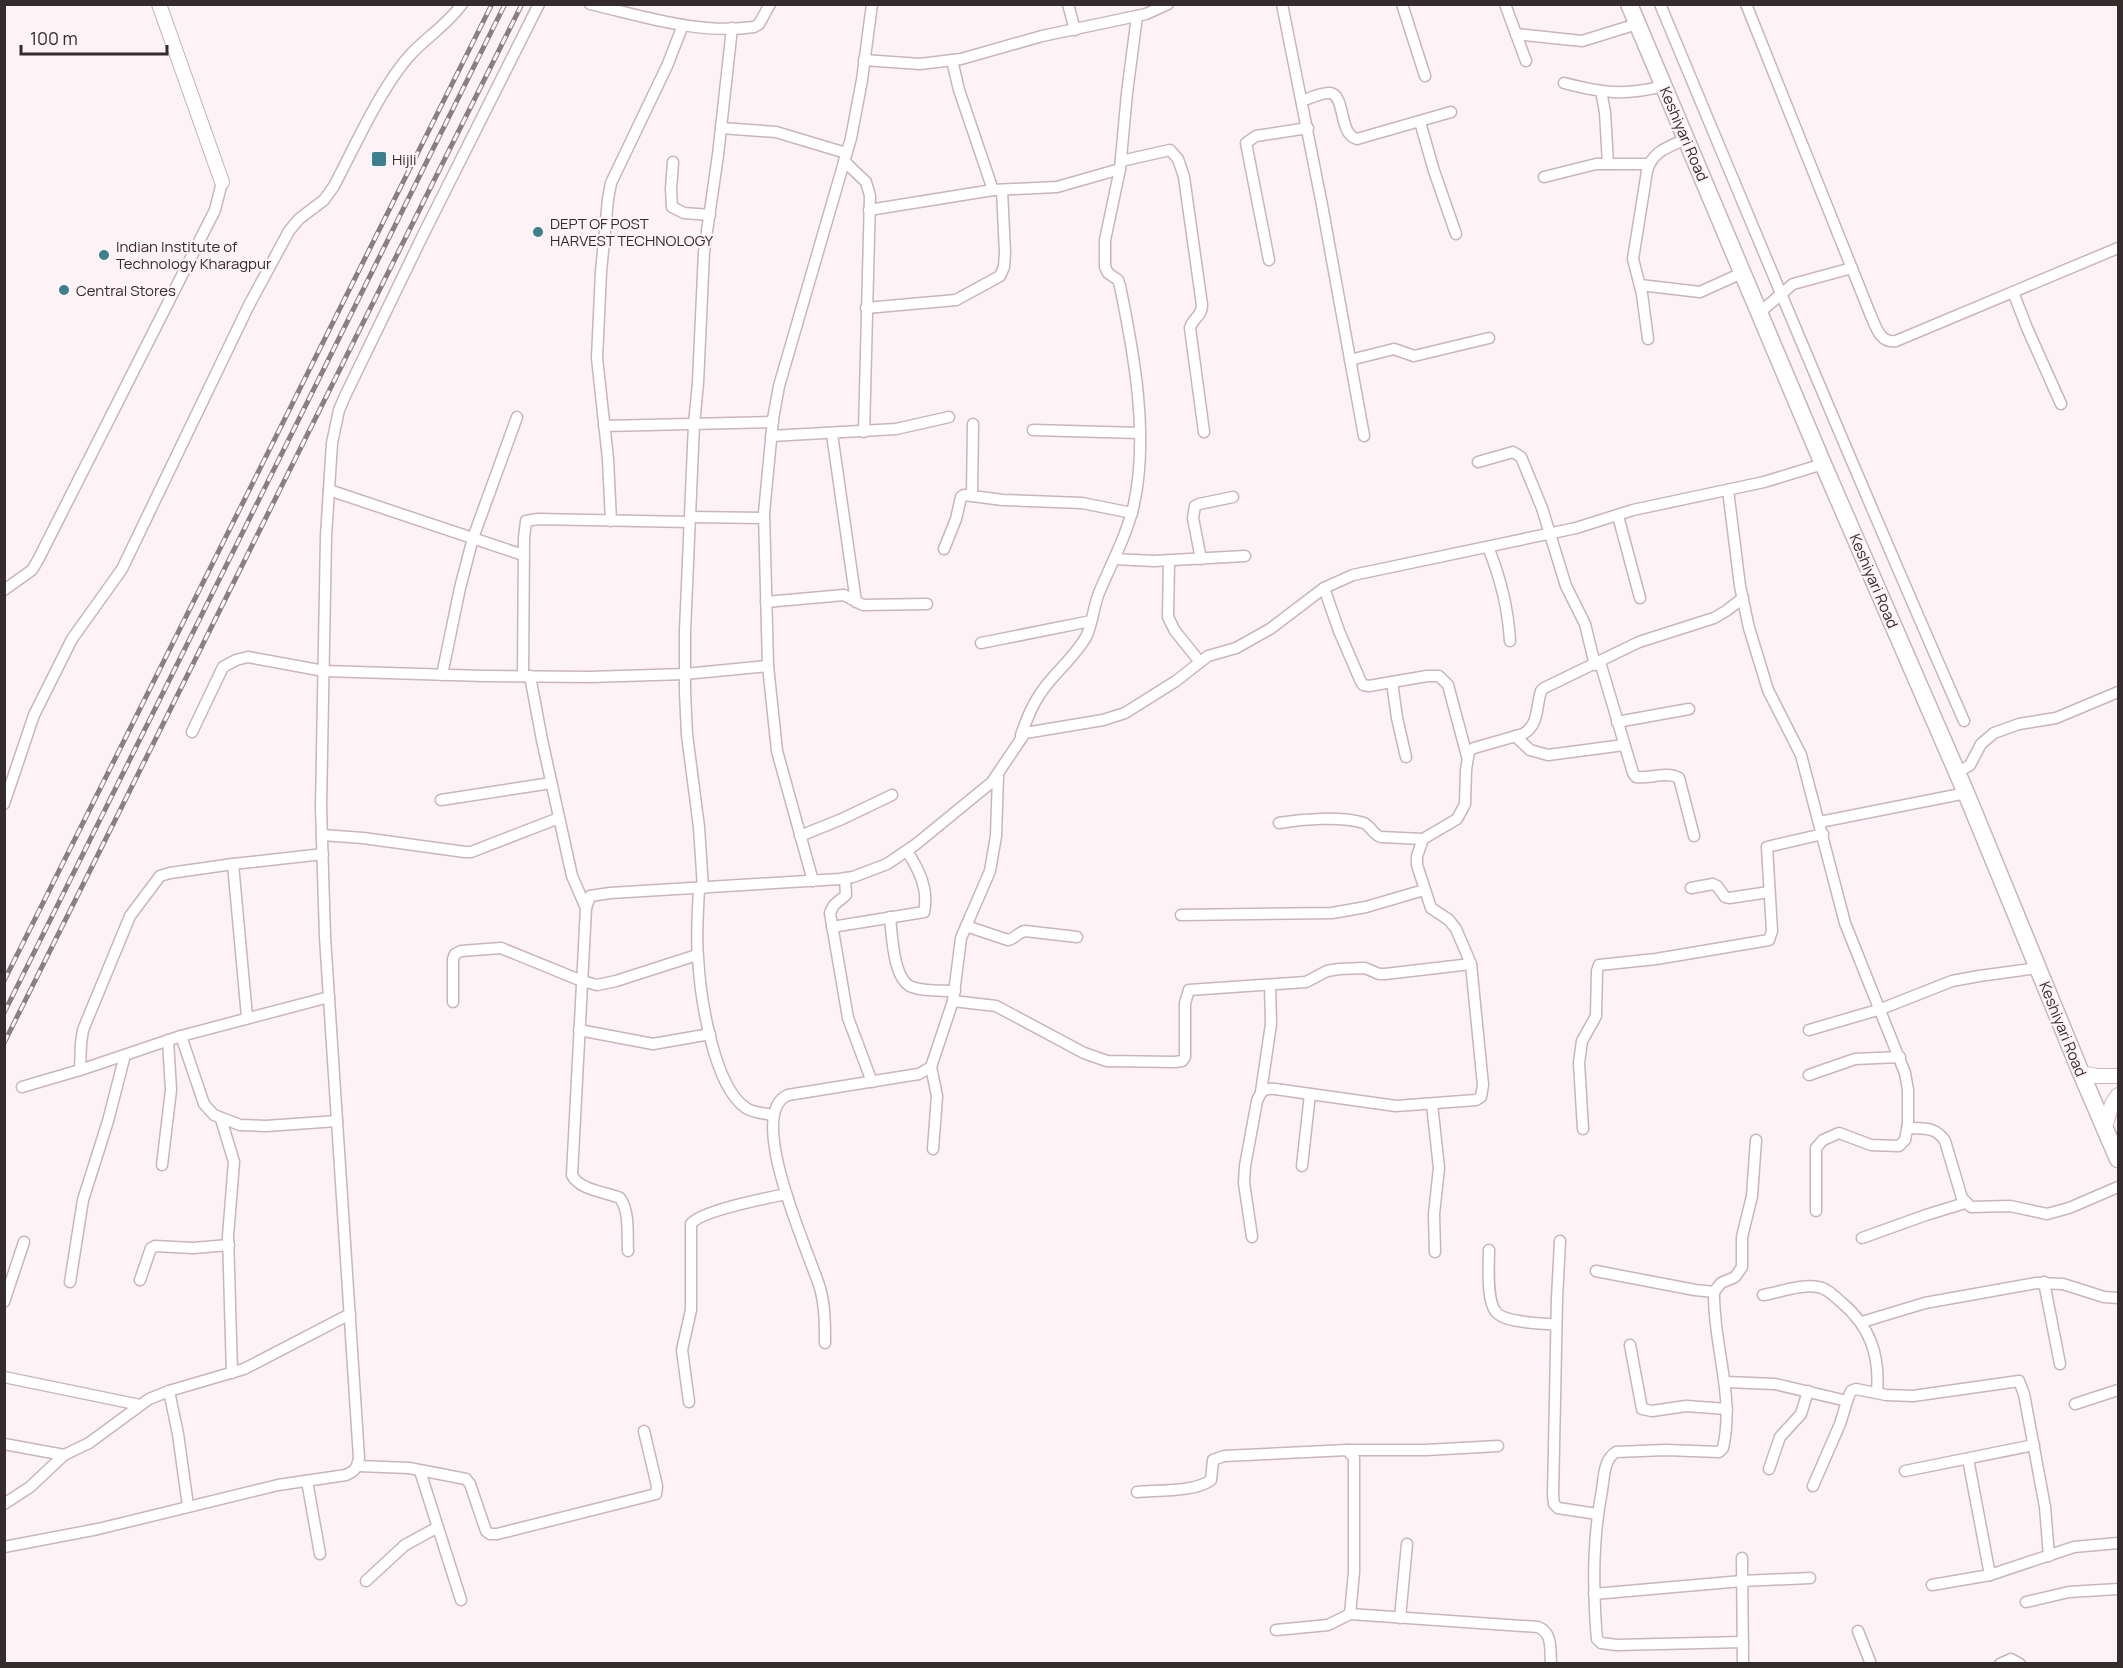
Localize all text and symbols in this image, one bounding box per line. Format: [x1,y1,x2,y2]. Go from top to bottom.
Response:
scale bar [21,18,166,56]
text: 100 m [30,26,78,50]
street label: Keshiyari Road [1655,84,1713,184]
place label: Hijli [392,149,417,170]
marker: Hijli [370,150,388,168]
place label: DEPT OF POST HARVEST TECHNOLOGY [550,213,714,251]
marker: DEPT OF POST HARVEST TECHNOLOGY [531,225,545,239]
place label: Indian Institute of Technology Kharagpur [116,236,272,274]
marker: Indian Institute of Technology Kharagpur [97,248,111,262]
place label: Central Stores [76,280,176,301]
marker: Central Stores [57,283,71,297]
street label: Keshiyari Road [1845,531,1903,631]
street label: Keshiyari Road [2034,978,2092,1080]

